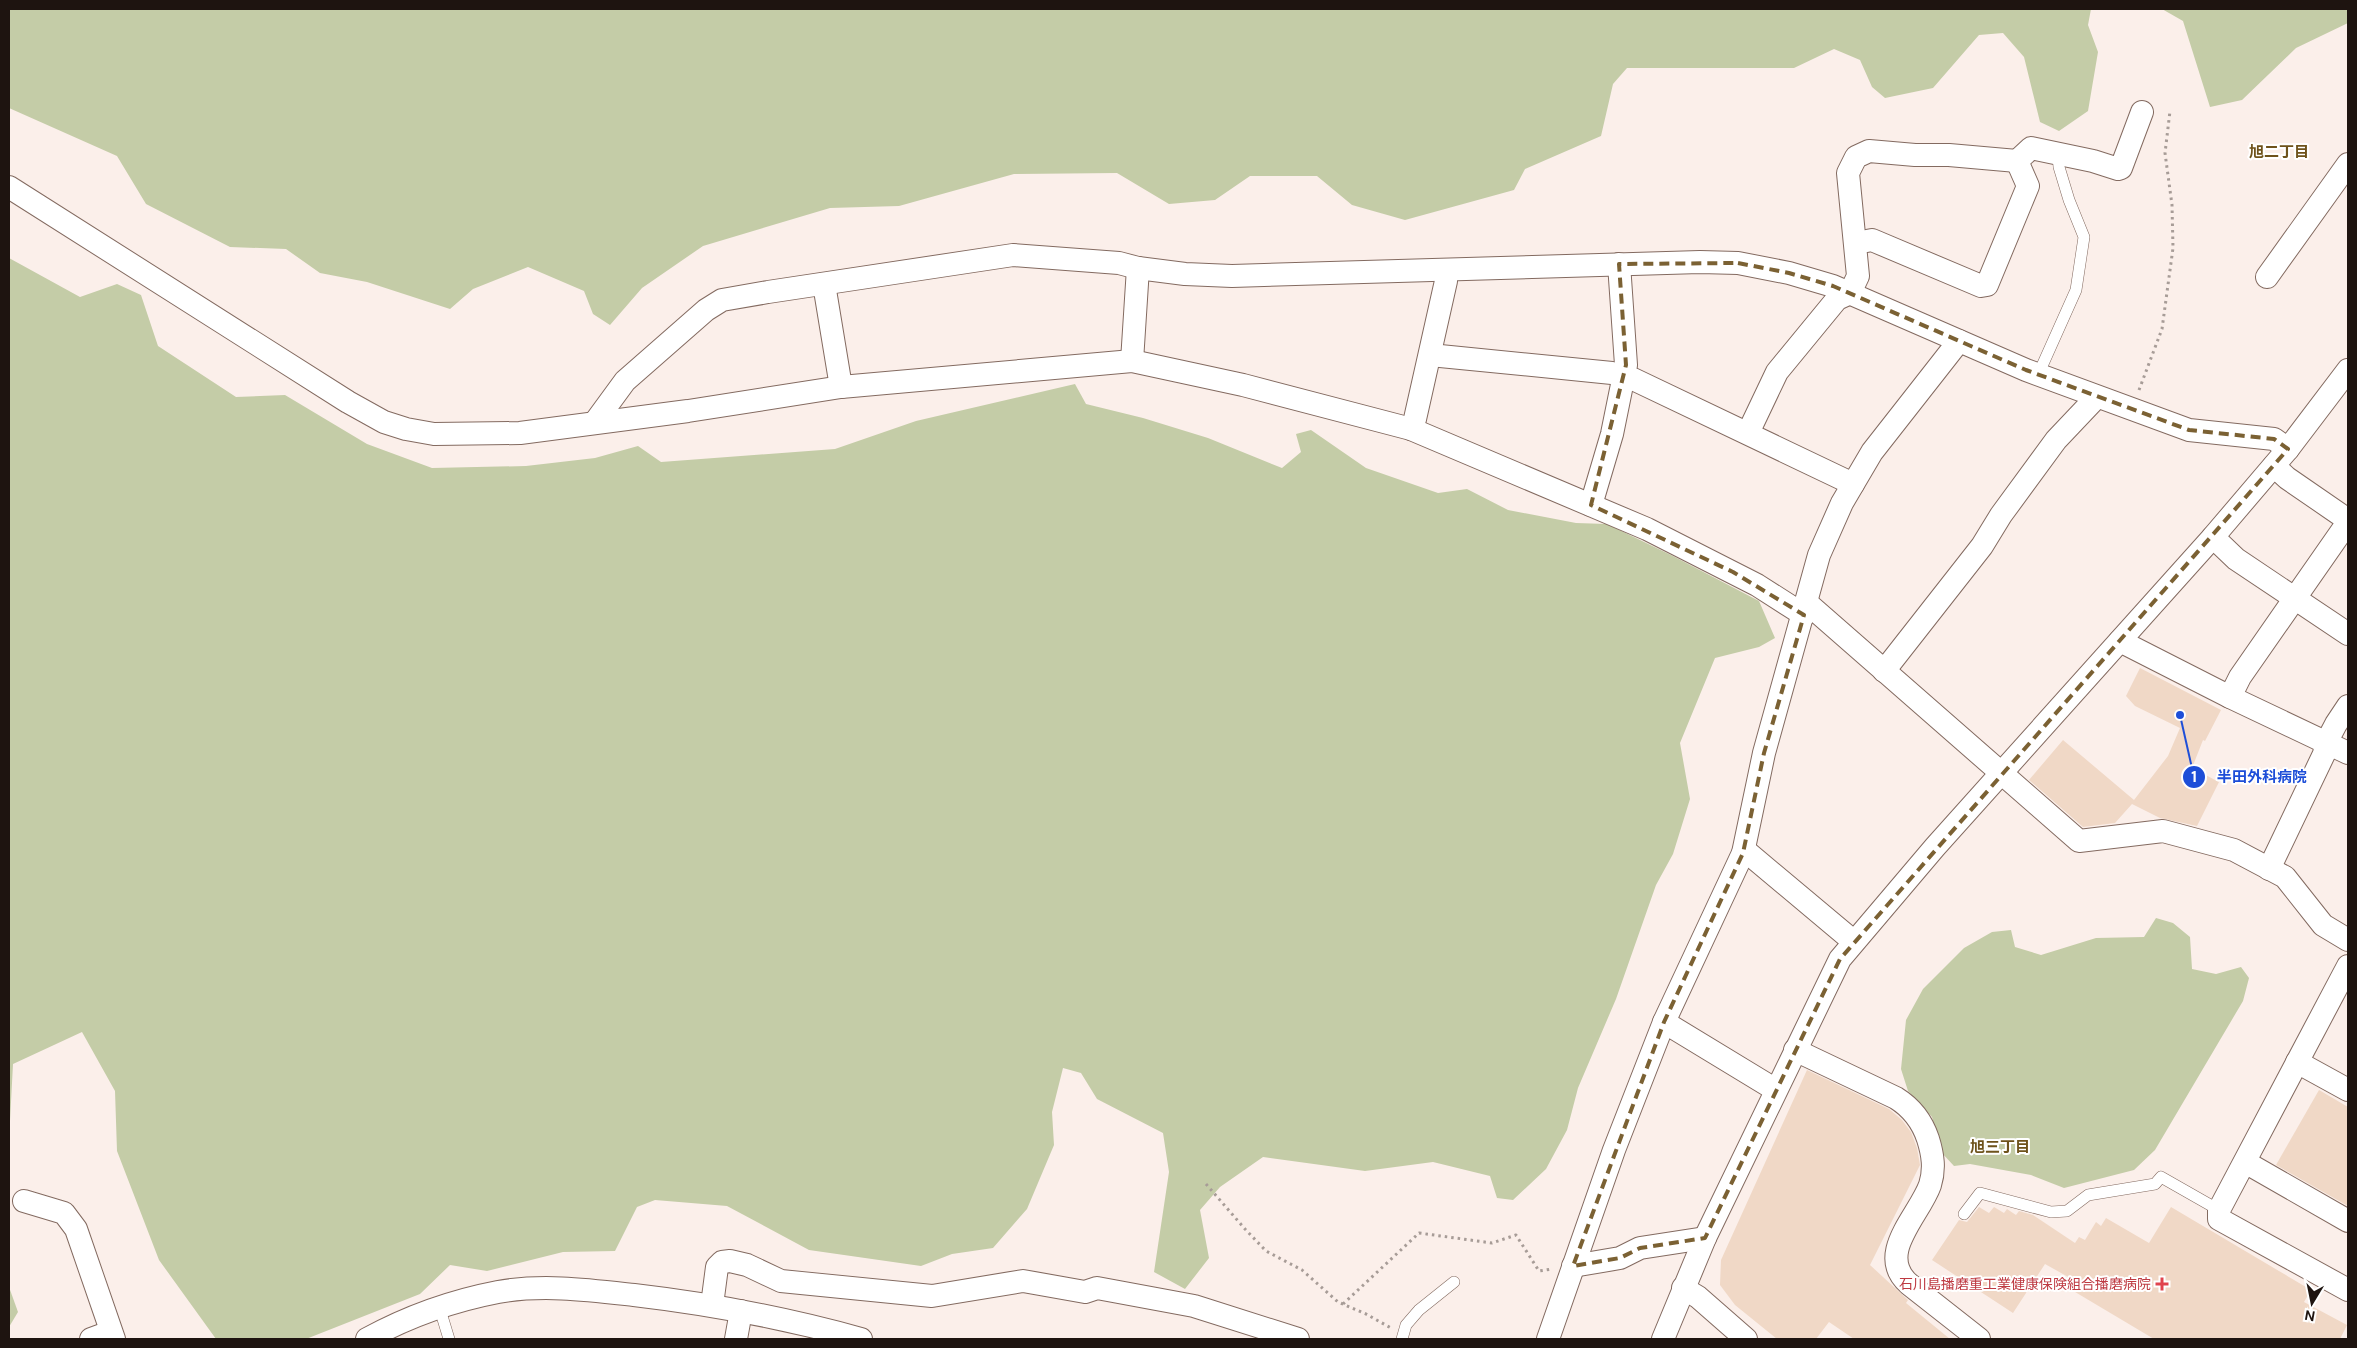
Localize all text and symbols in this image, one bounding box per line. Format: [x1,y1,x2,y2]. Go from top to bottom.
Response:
district label: 旭二丁目 [2249,142,2309,162]
callout: 半田外科病院 [2182,762,2317,792]
text: 1 [2191,767,2197,787]
text: 半田外科病院 [2217,767,2307,787]
district label: 旭三丁目 [1970,1137,2030,1157]
place label: 石川島播磨重工業健康保険組合播磨病院 [1899,1275,2151,1293]
marker: 石川島播磨重工業健康保険組合播磨病院 [2155,1277,2169,1291]
north arrow [2287,1278,2337,1328]
text: N [2303,1306,2316,1326]

